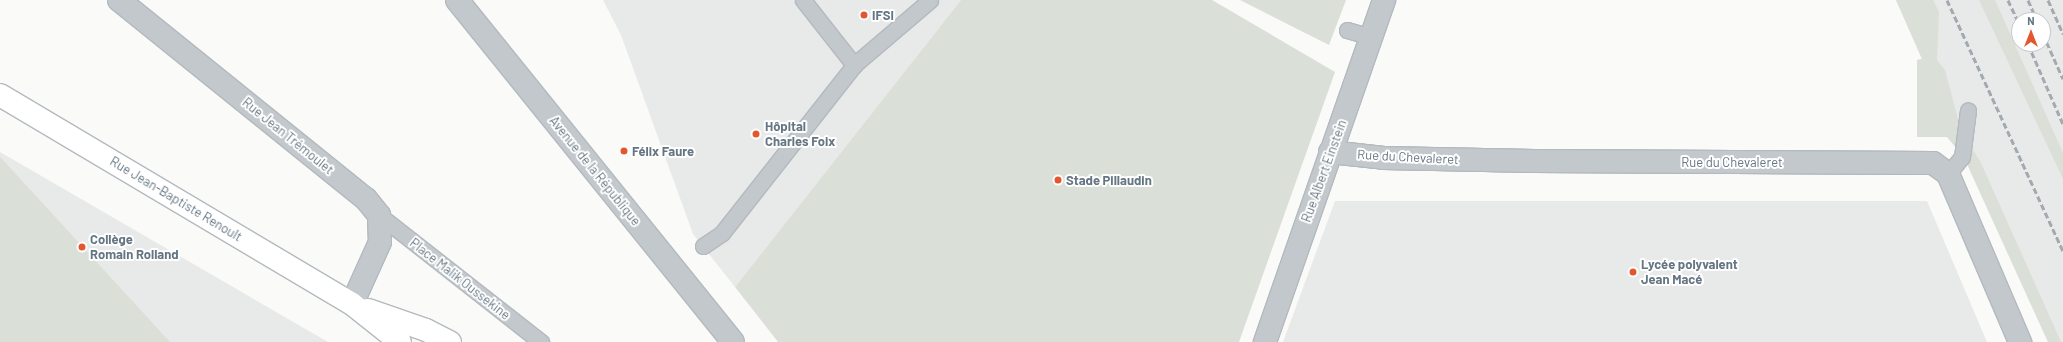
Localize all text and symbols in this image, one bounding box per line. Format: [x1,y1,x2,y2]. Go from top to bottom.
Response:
place label: IFSI [872,7,894,23]
marker: IFSI [859,10,869,20]
north arrow [2011,12,2051,52]
text: N [2027,14,2035,27]
street label: Rue Jean Trémoulet [239,94,337,178]
street label: Avenue de la République [546,113,644,229]
street label: Rue Albert Einstein [1298,118,1350,224]
place label: Hôpital Charles Foix [765,119,835,150]
marker: Hôpital Charles Foix [750,128,762,140]
place label: Félix Faure [632,143,694,159]
marker: Félix Faure [619,146,629,156]
street label: Rue du Chevaleret [1357,147,1459,167]
street label: Rue Jean-Baptiste Renoult [107,153,245,245]
street label: Rue du Chevaleret [1681,154,1783,170]
place label: Stade Pillaudin [1066,172,1152,188]
marker: Stade Pillaudin [1053,175,1063,185]
place label: Collège Romain Rolland [90,232,179,263]
street label: Place Malik Oussekine [407,235,513,323]
marker: Collège Romain Rolland [77,242,87,252]
place label: Lycée polyvalent Jean Macé [1641,257,1738,288]
marker: Lycée polyvalent Jean Macé [1628,267,1638,277]

